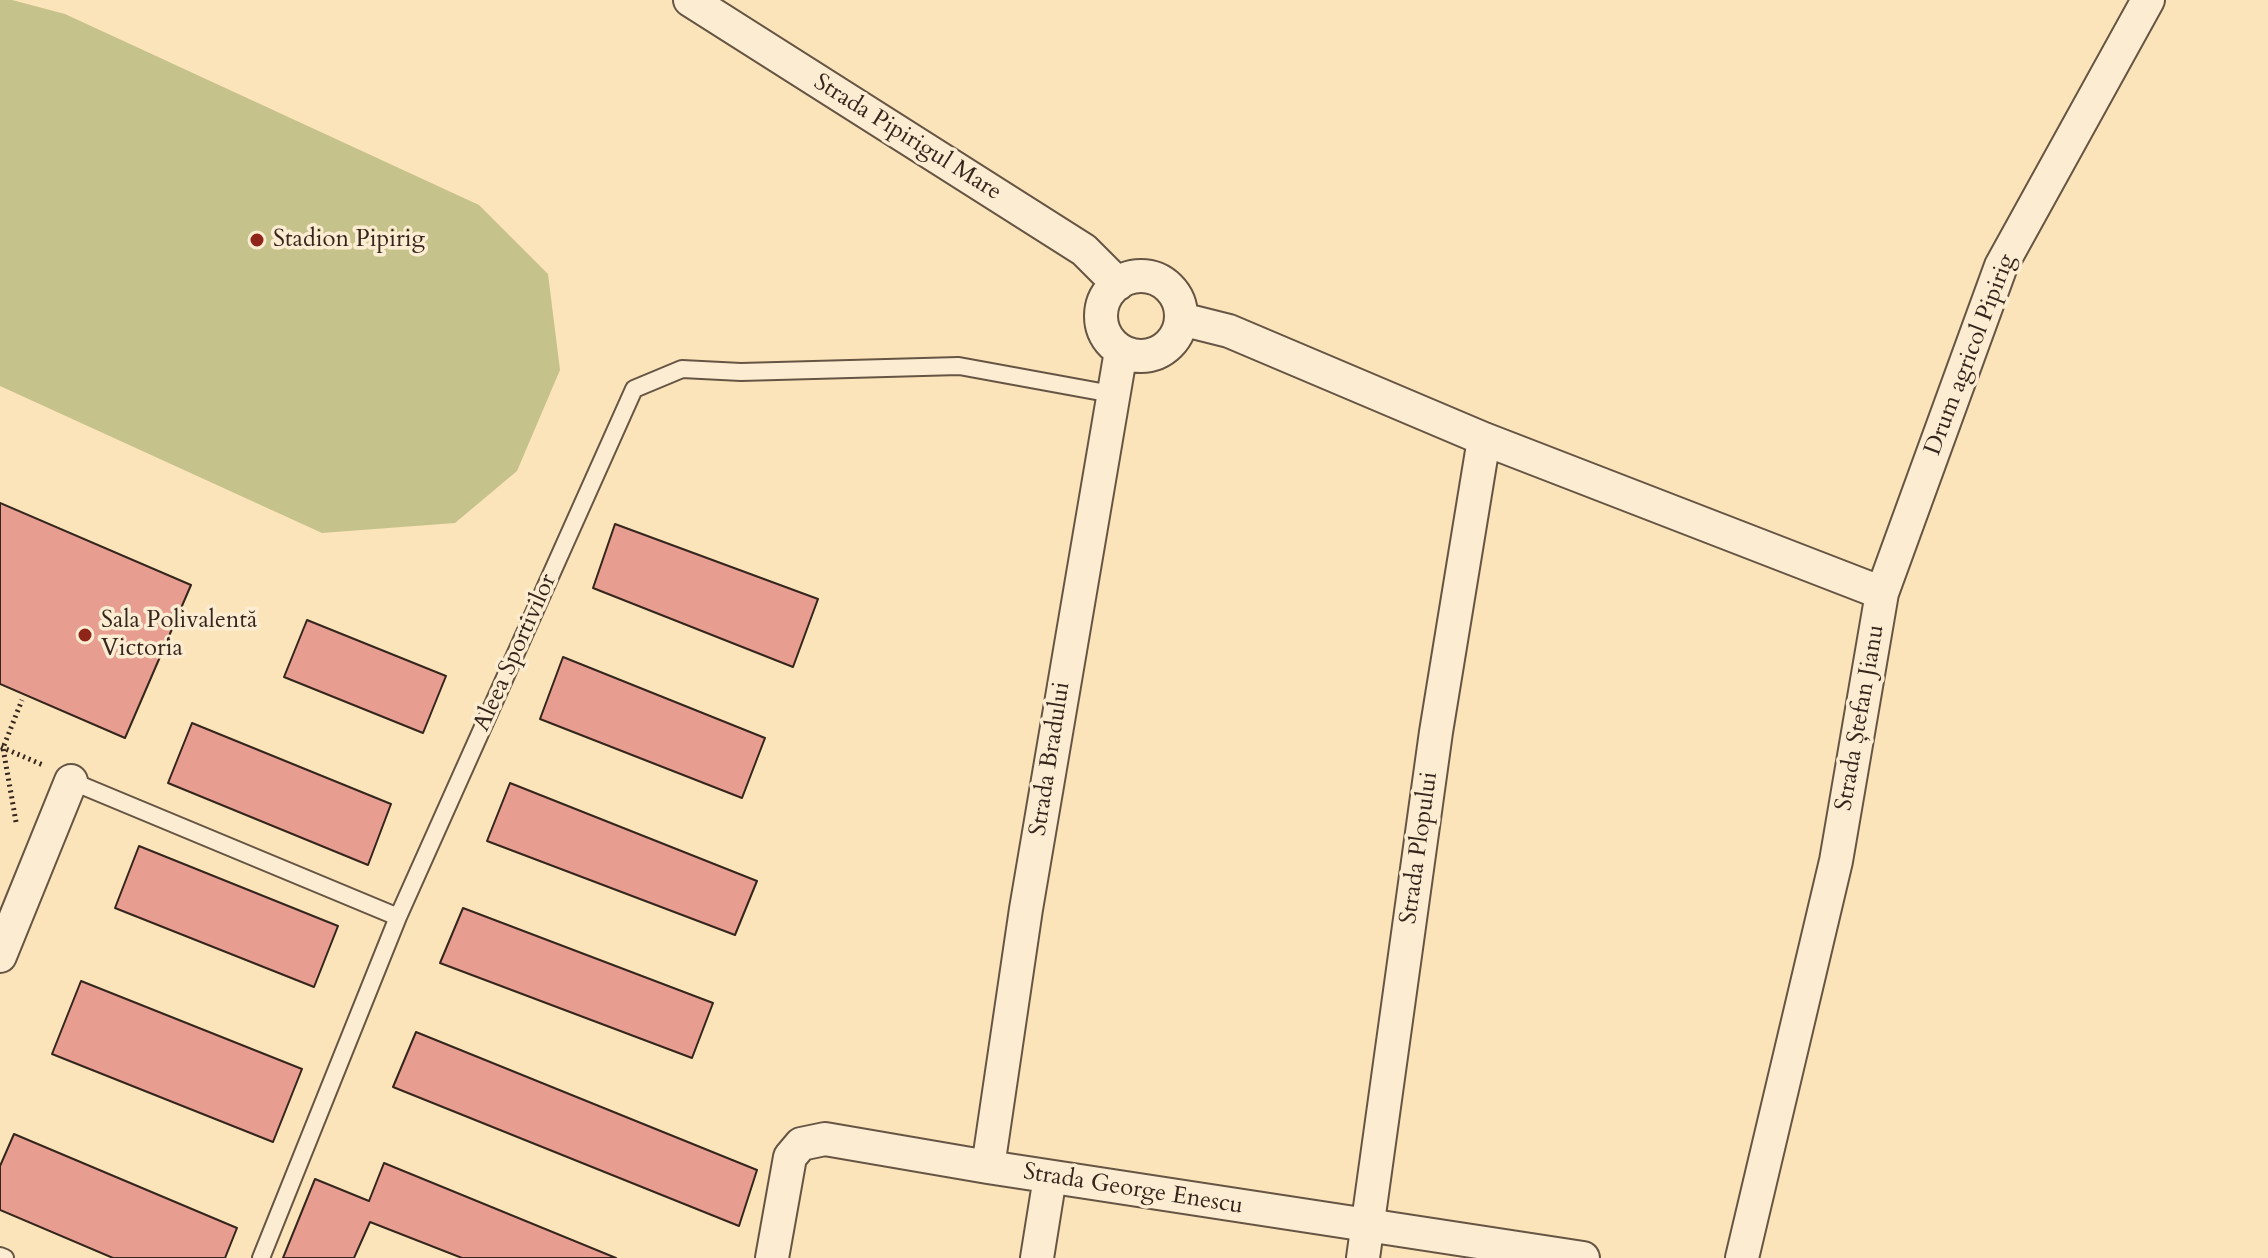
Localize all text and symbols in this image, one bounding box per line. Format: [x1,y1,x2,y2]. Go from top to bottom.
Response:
street label: Strada Pipirigul Mare [808,69,1006,207]
place label: Stadion Pipirig [273,226,425,254]
marker: Stadion Pipirig [248,231,266,249]
street label: Drum agricol Pipirig [1919,250,2023,460]
street label: Aleea Sportivilor [468,570,564,736]
place label: Sala Polivalentă Victoria [101,607,257,663]
street label: Strada Ștefan Jianu [1830,623,1892,813]
marker: Sala Polivalentă Victoria [76,626,94,644]
street label: Strada Bradului [1025,680,1077,838]
street label: Strada Plopului [1395,770,1445,926]
street label: Strada George Enescu [1021,1158,1245,1222]

